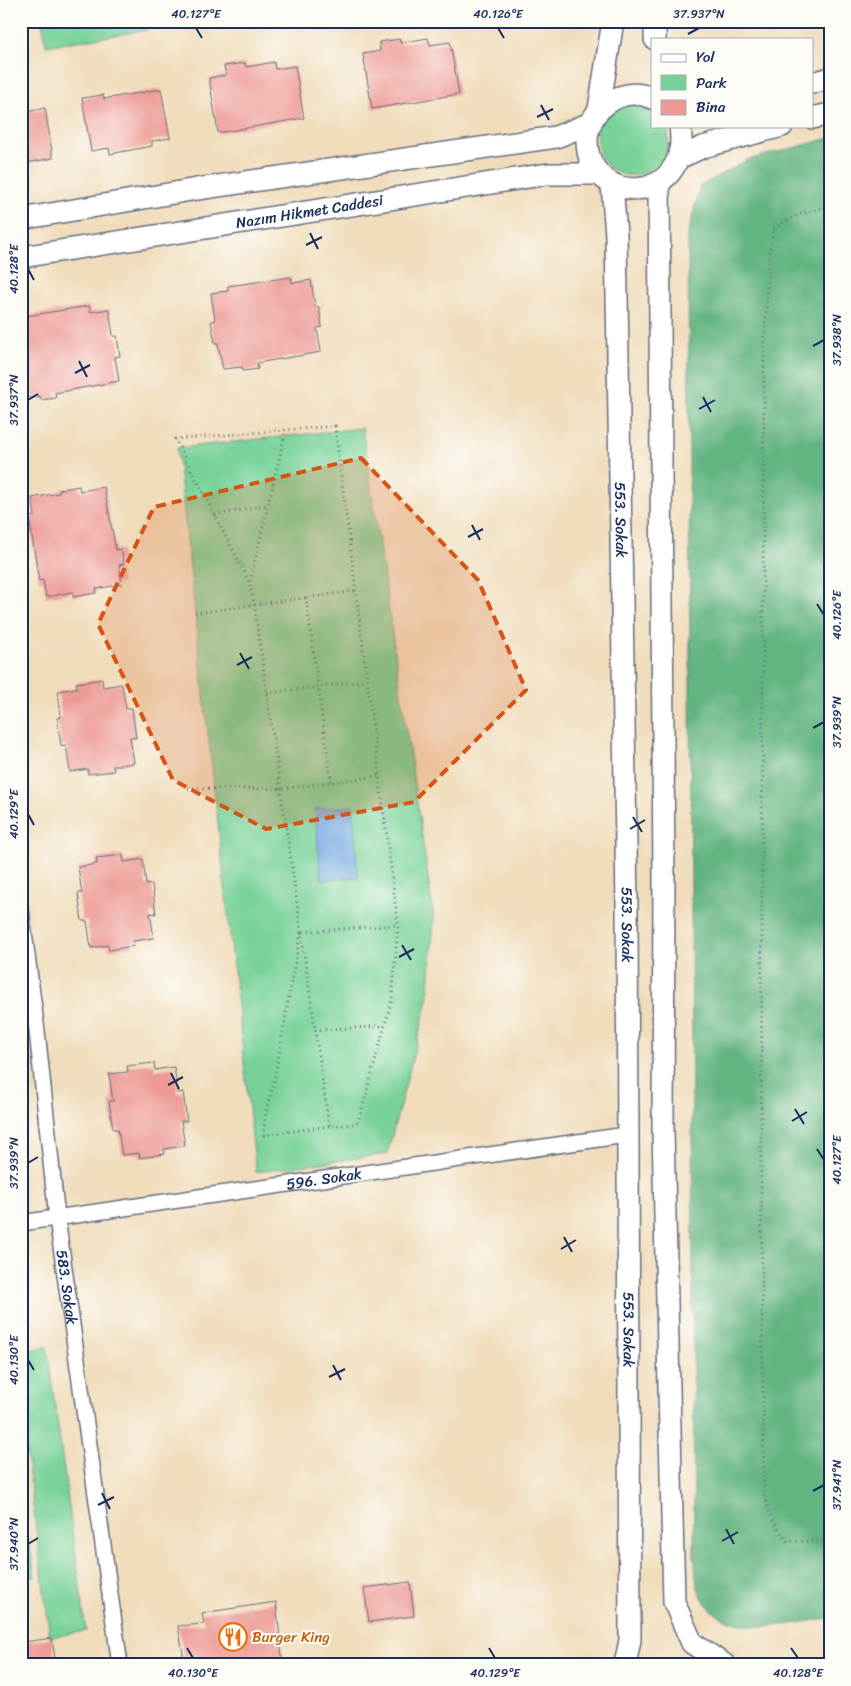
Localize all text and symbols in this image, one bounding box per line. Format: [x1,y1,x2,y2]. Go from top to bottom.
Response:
text: 40.127°E [171,3,222,25]
text: 40.126°E [473,3,524,25]
text: 37.937°N [673,3,725,25]
legend [651,38,814,128]
text: Yol [696,44,715,70]
text: Park [696,70,727,96]
text: Bina [696,94,726,120]
street label: Nazım Hikmet Caddesi [234,187,386,236]
text: 40.128°E [3,243,25,294]
text: 37.938°N [826,313,848,366]
text: 37.937°N [3,374,25,426]
street label: 553. Sokak [607,482,634,558]
text: 40.126°E [826,589,848,640]
text: 37.939°N [826,695,848,748]
text: 40.129°E [3,788,25,839]
street label: 553. Sokak [614,887,640,963]
text: 40.127°E [826,1134,848,1185]
text: 37.939°N [3,1136,25,1189]
street label: 596. Sokak [284,1161,363,1197]
street label: 583. Sokak [49,1248,85,1326]
street label: 553. Sokak [616,1292,642,1368]
text: 40.130°E [3,1334,25,1385]
text: 37.941°N [826,1459,848,1510]
text: 37.940°N [3,1517,25,1570]
restaurant icon: Burger King [218,1622,248,1652]
place label: Burger King [252,1624,330,1650]
text: 40.130°E [168,1662,219,1684]
text: 40.129°E [470,1662,521,1684]
text: 40.128°E [773,1662,824,1684]

